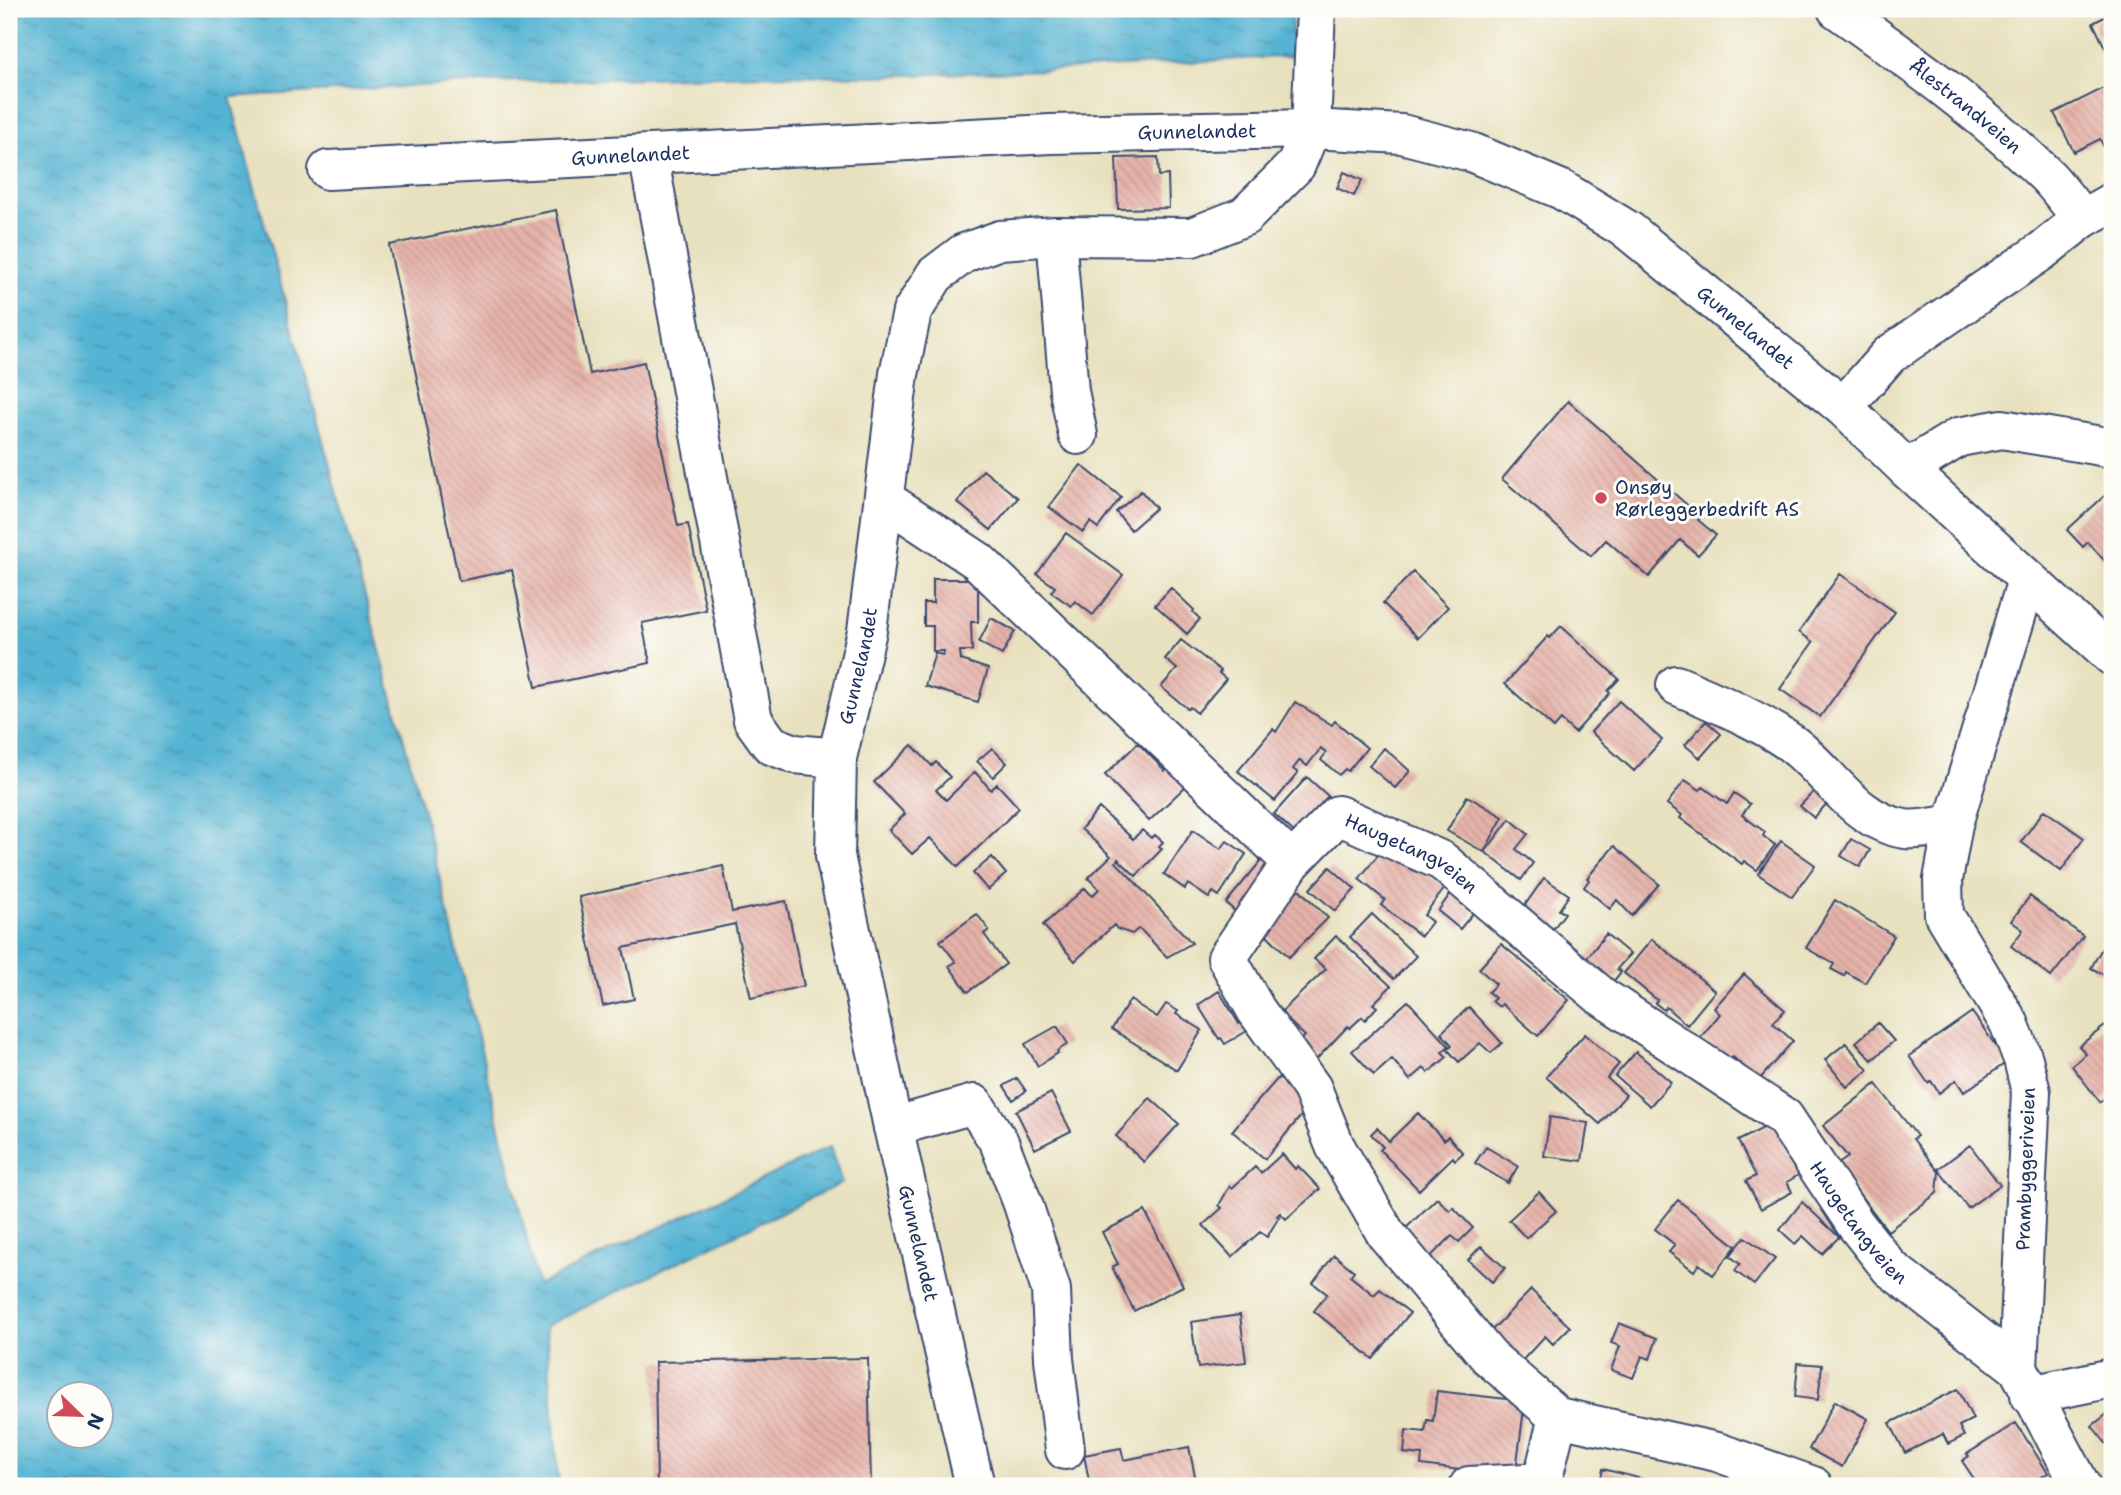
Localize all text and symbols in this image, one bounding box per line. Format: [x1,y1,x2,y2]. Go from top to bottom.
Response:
street label: Ålestrandveien [1904,53,2027,159]
street label: Gunnelandet [1137,118,1257,145]
street label: Gunnelandet [571,140,691,171]
street label: Gunnelandet [1692,280,1800,375]
place label: Onsøy Rørleggerbedrift AS [1615,475,1799,522]
marker: Onsøy Rørleggerbedrift AS [1593,490,1609,506]
street label: Gunnelandet [833,606,883,727]
street label: Haugetangveien [1341,808,1483,899]
street label: Prambyggeriveien [2010,1087,2041,1251]
street label: Haugetangveien [1804,1156,1912,1290]
street label: Gunnelandet [893,1182,944,1304]
north arrow [46,1380,116,1450]
text: N [81,1410,110,1433]

